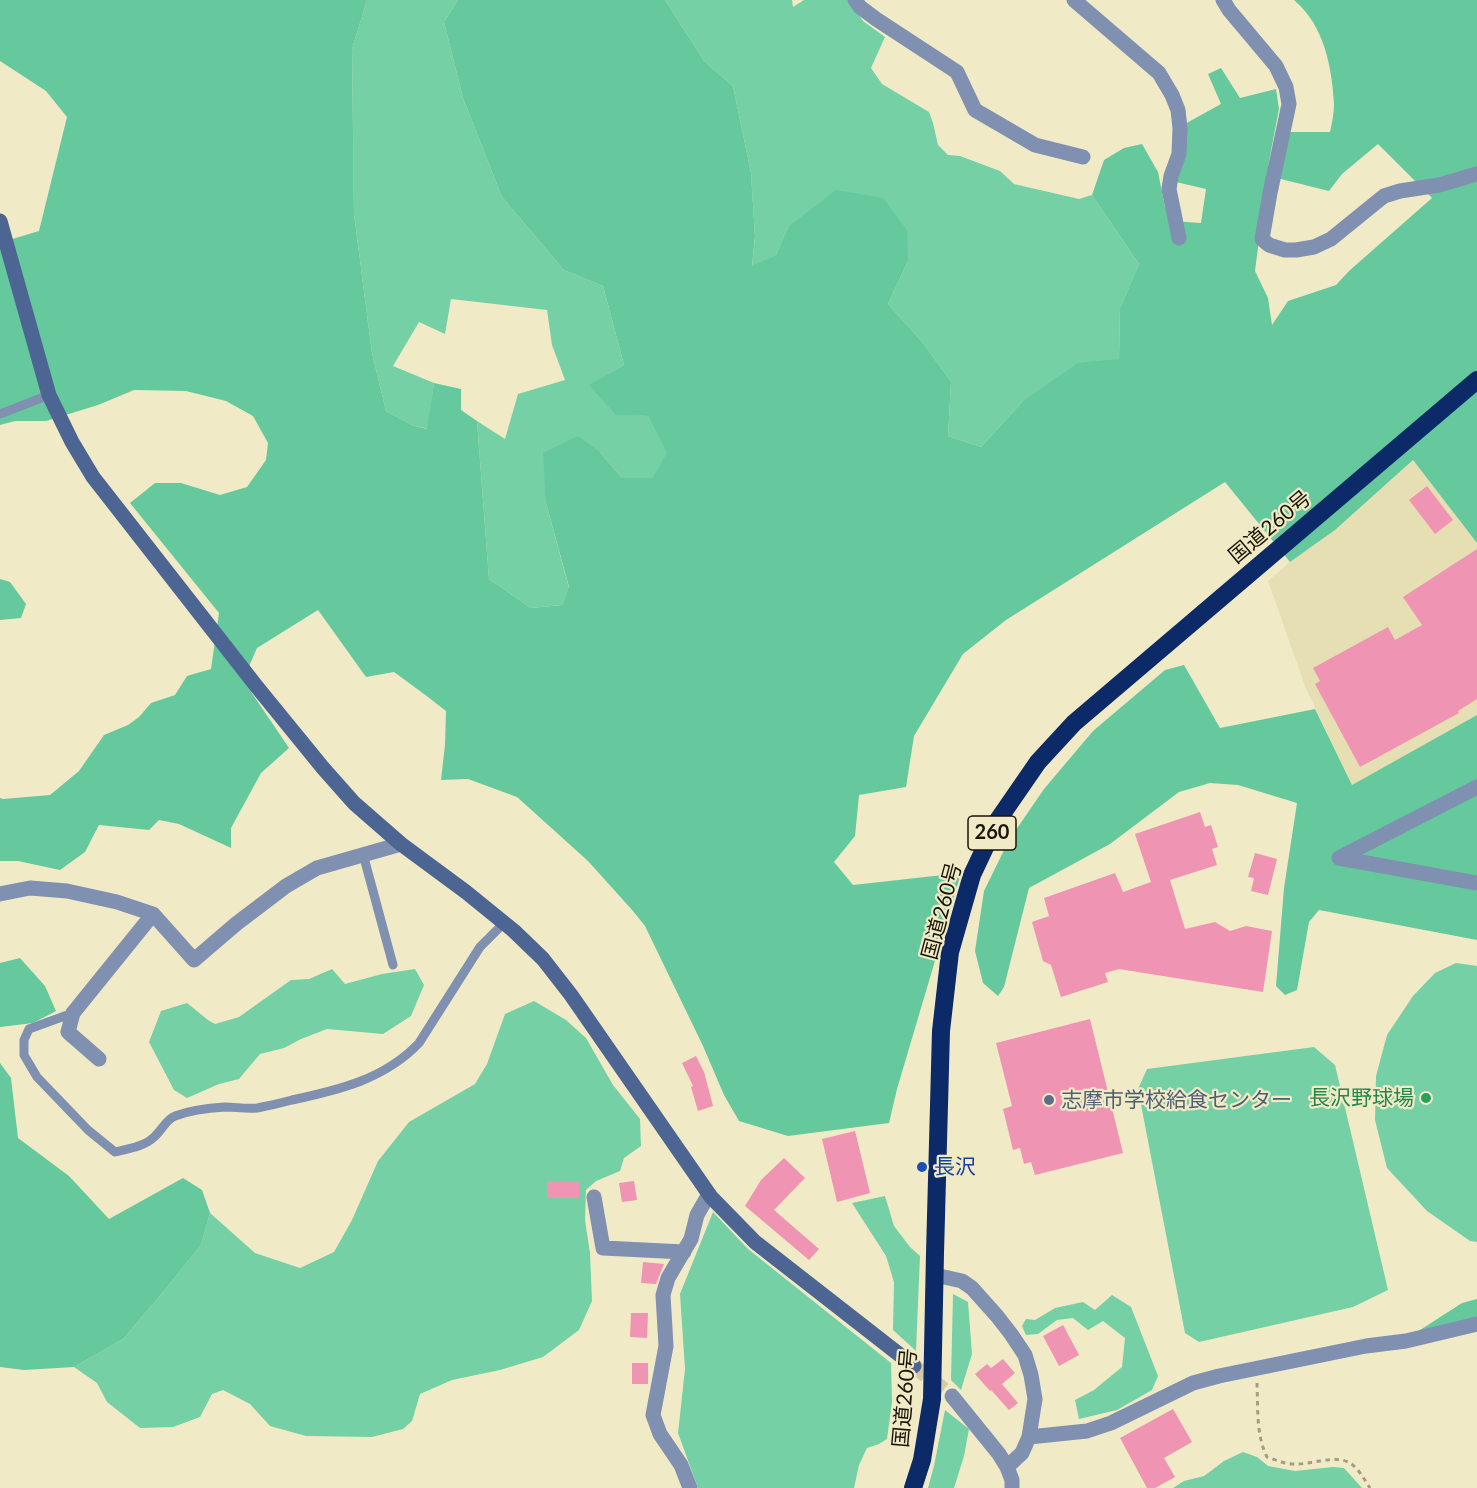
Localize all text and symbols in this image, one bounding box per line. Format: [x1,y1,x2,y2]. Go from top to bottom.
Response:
street label: 国道260号 [1224,485,1316,569]
road number: 260 [968,816,1016,850]
street label: 国道260号 [917,860,967,962]
place label: 長沢野球場 [1309,1085,1414,1111]
place label: 志摩市学校給食センター [1061,1087,1292,1113]
marker: 長沢野球場 [1419,1091,1433,1105]
marker: 志摩市学校給食センター [1042,1093,1056,1107]
place label: 長沢 [934,1154,976,1180]
marker: 長沢 [915,1160,929,1174]
street label: 国道260号 [888,1347,922,1449]

